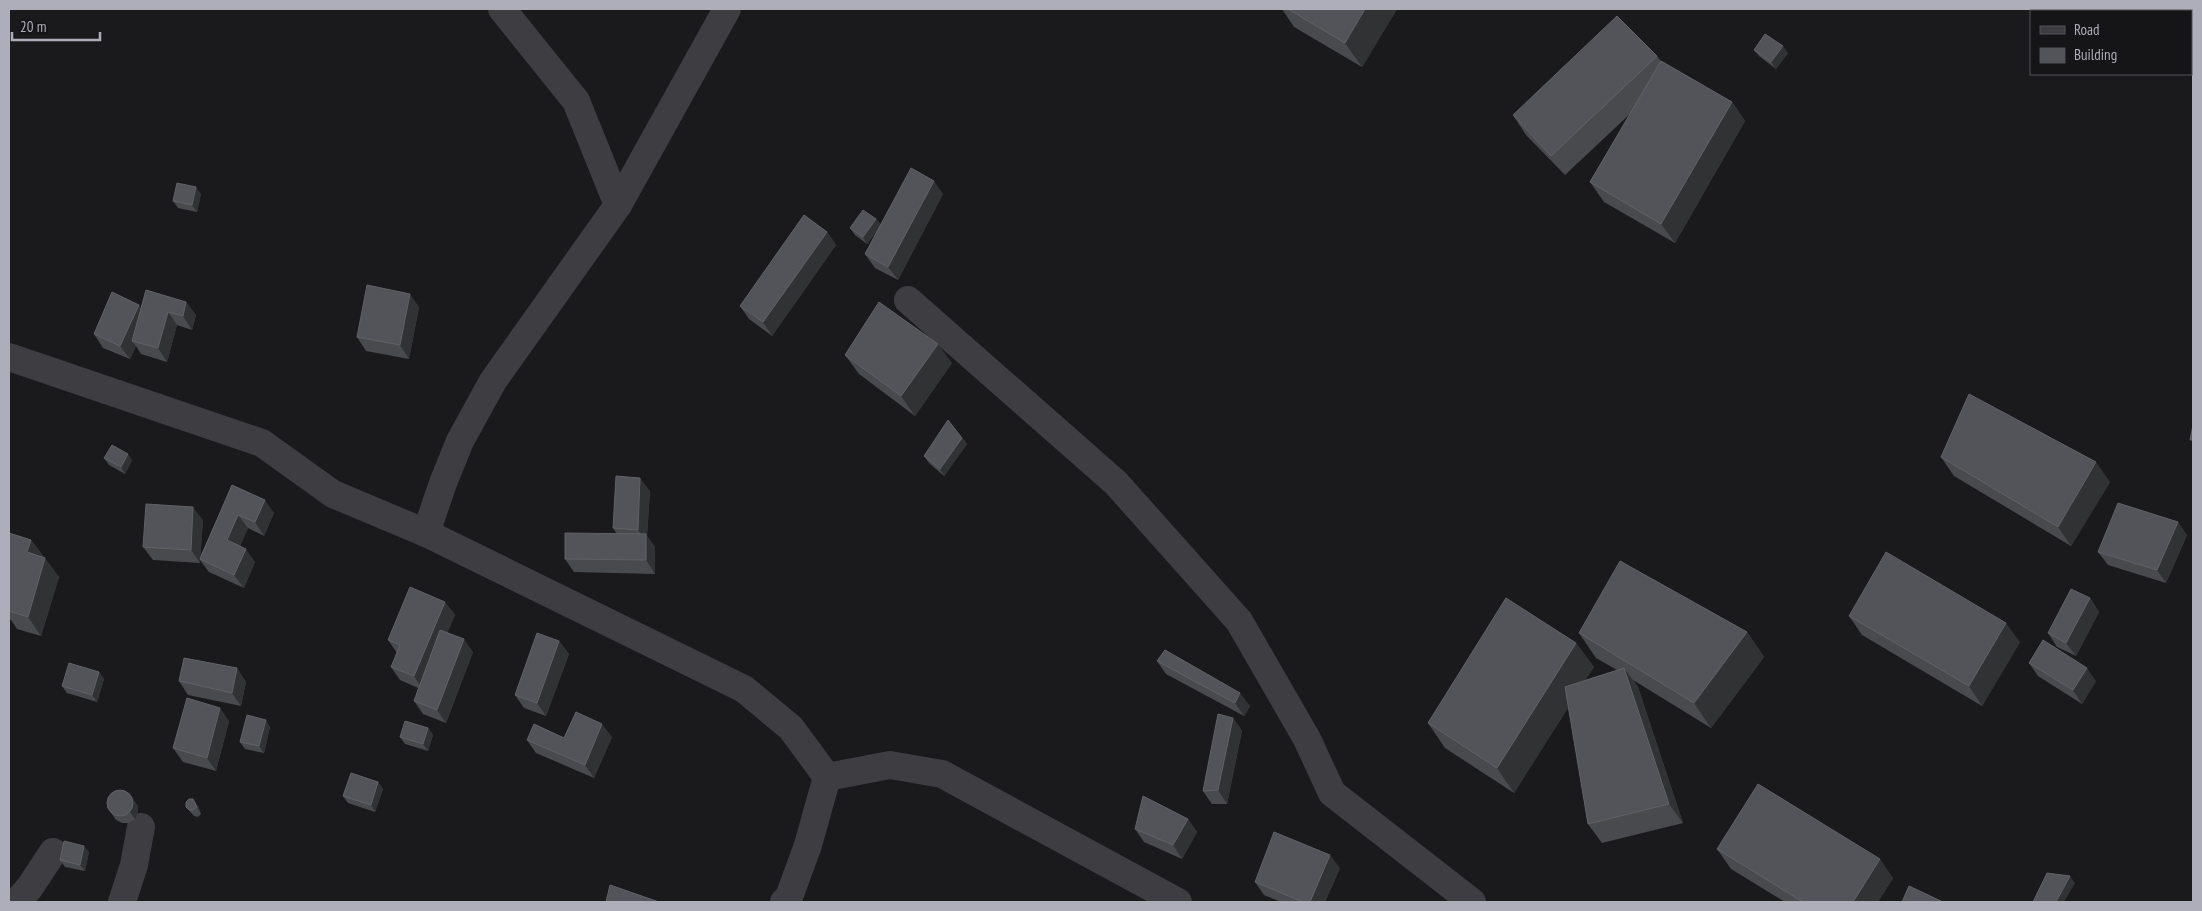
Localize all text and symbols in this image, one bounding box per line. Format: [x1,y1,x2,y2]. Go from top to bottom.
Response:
scale bar [12,10,100,42]
legend [2030,10,2192,75]
text: 20 m [20,17,46,36]
text: Road [2074,20,2100,39]
text: Building [2074,45,2117,64]

